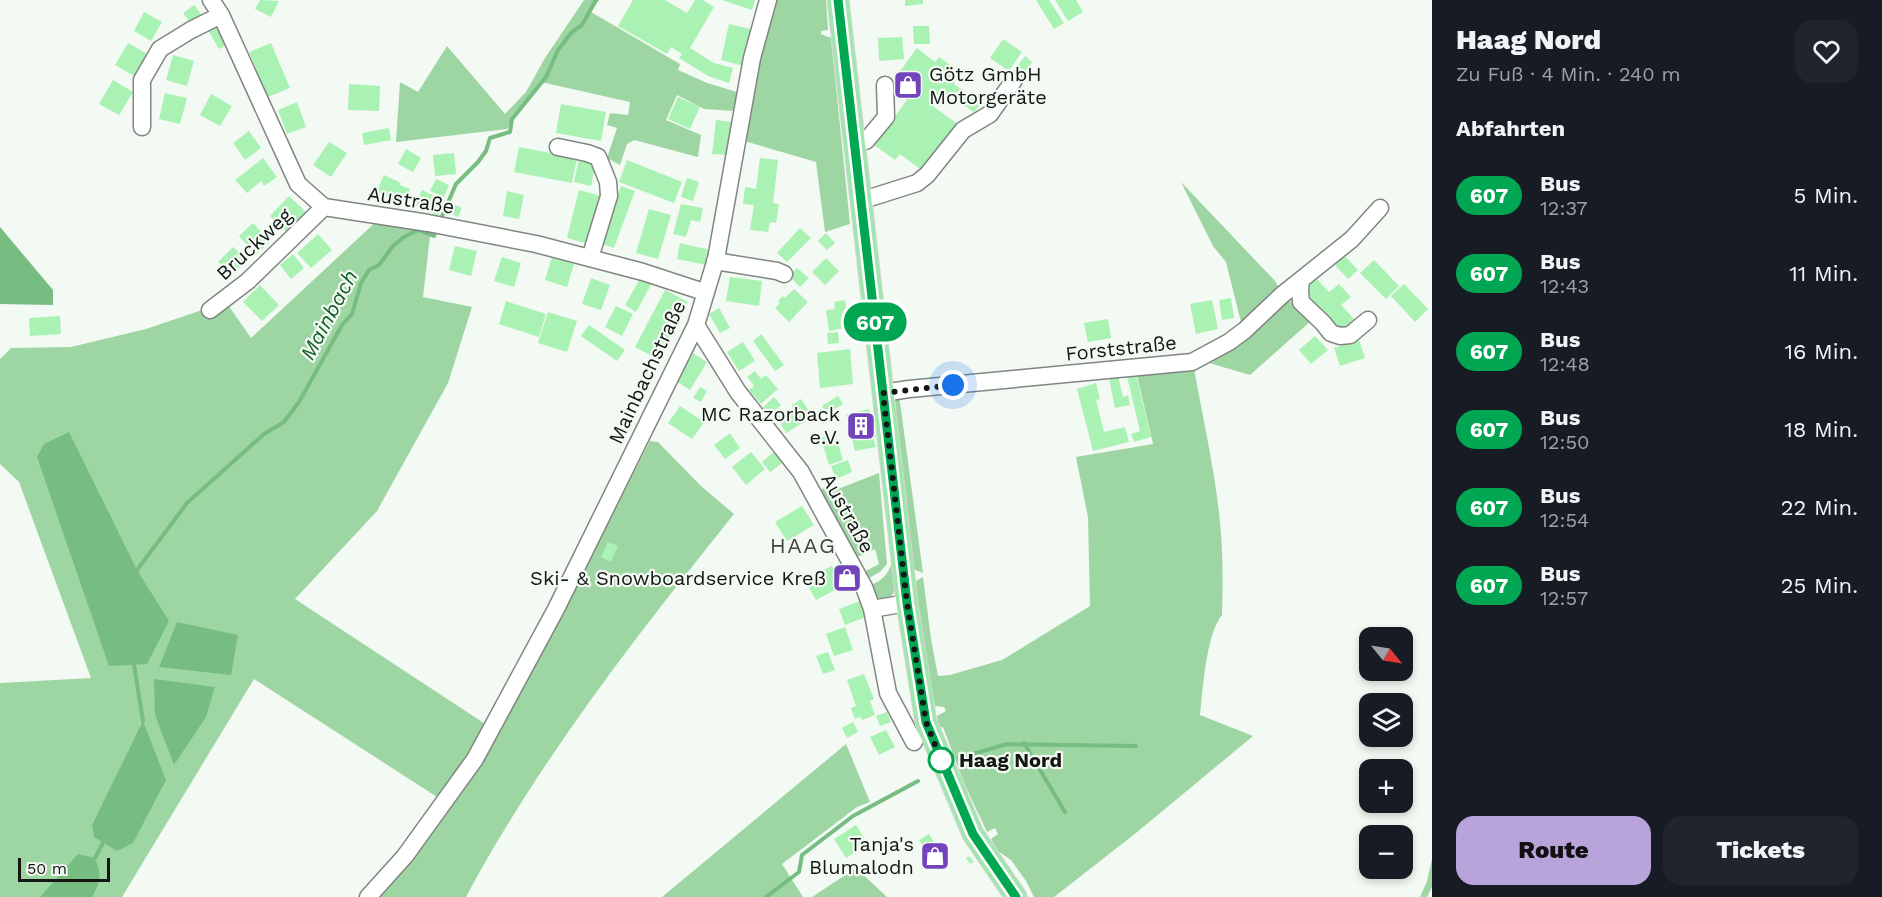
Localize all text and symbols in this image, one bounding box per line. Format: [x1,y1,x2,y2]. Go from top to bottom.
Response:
button: heart [1795,20,1858,83]
text: Haag Nord [1456,23,1601,56]
place label: Götz GmbH Motorgeräte [929,62,1047,109]
text: Zu Fuß · 4 Min. · 240 m [1456,62,1680,86]
shop icon: Götz GmbH Motorgeräte [892,69,924,101]
text: Abfahrten [1456,116,1565,141]
text: Bus [1540,171,1580,196]
street label: Austraße [366,181,456,219]
text: 607 [1470,183,1508,208]
text: 5 Min. [1794,183,1858,208]
text: 12:37 [1540,196,1587,220]
street label: Bruckweg [211,203,297,285]
text: Bus [1540,249,1580,274]
text: 607 [1470,261,1508,286]
text: 11 Min. [1789,261,1858,286]
water label: Mainbach [294,266,363,364]
text: 12:43 [1540,274,1589,298]
street label: Mainbachstraße [603,296,691,448]
line badge: 607 [840,302,910,342]
text: 607 [856,310,894,335]
text: Bus [1540,327,1580,352]
street label: Forststraße [1064,330,1178,366]
text: 607 [1470,339,1508,364]
text: 16 Min. [1784,339,1858,364]
text: 12:48 [1540,352,1590,376]
your location [938,370,968,400]
place label: MC Razorback e.V. [701,402,840,449]
text: Bus [1540,405,1580,430]
building icon: MC Razorback e.V. [845,410,877,442]
text: 607 [1470,417,1508,442]
text: 18 Min. [1784,417,1858,442]
text: 12:50 [1540,430,1589,454]
street label: Austraße [816,469,880,557]
text: Bus [1540,483,1580,508]
text: 607 [1470,495,1508,520]
text: 22 Min. [1781,495,1858,520]
text: 12:54 [1540,508,1589,532]
district label: HAAG [770,533,836,558]
text: Bus [1540,561,1580,586]
shop icon: Ski- & Snowboardservice Kreß [831,562,863,594]
place label: Ski- & Snowboardservice Kreß [530,566,826,590]
text: 607 [1470,573,1508,598]
text: 25 Min. [1781,573,1858,598]
text: 12:57 [1540,586,1588,610]
north arrow [1359,627,1413,681]
map controls [1359,627,1413,879]
button: layers [1359,693,1413,747]
marker: Haag Nord [928,747,954,773]
place label: Haag Nord [959,748,1062,772]
button: + [1359,759,1413,813]
button: Route [1456,816,1651,885]
button: Tickets [1663,816,1858,885]
button: − [1359,825,1413,879]
place label: Tanja's Blumalodn [809,832,914,879]
shop icon: Tanja's Blumalodn [919,840,951,872]
scale bar [18,855,110,882]
text: 50 m [27,859,67,878]

